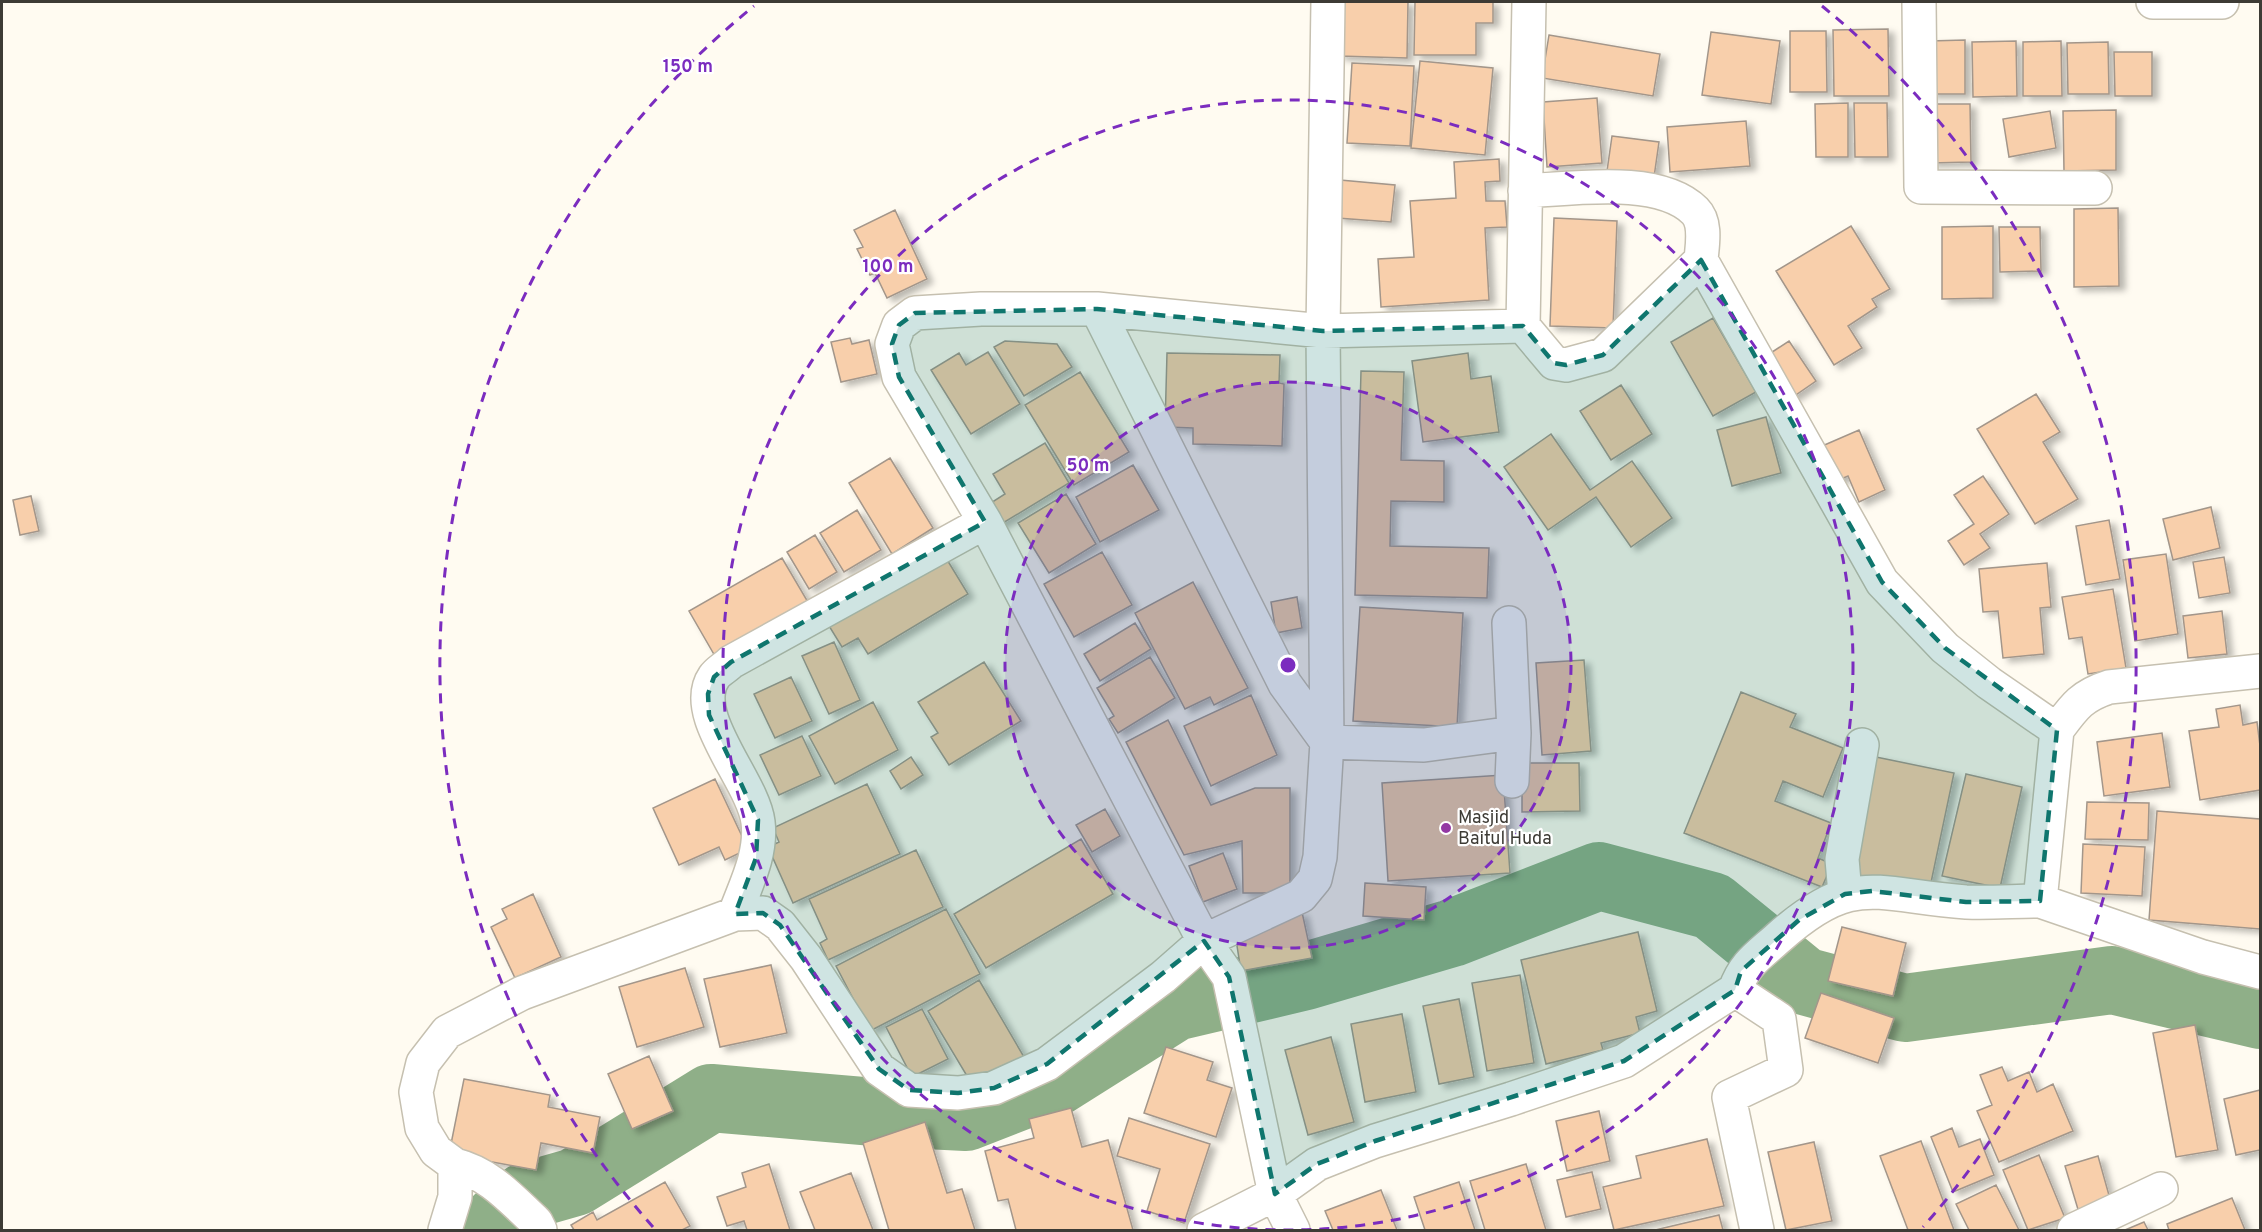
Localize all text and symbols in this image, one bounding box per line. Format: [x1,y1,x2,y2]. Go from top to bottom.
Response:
text: 150 m [663,56,713,79]
text: 100 m [862,256,914,279]
text: 50 m [1066,455,1110,478]
centre of rings [1278,655,1298,675]
place label: Masjid Baitul Huda [1458,807,1552,851]
marker: Masjid Baitul Huda [1439,821,1453,835]

